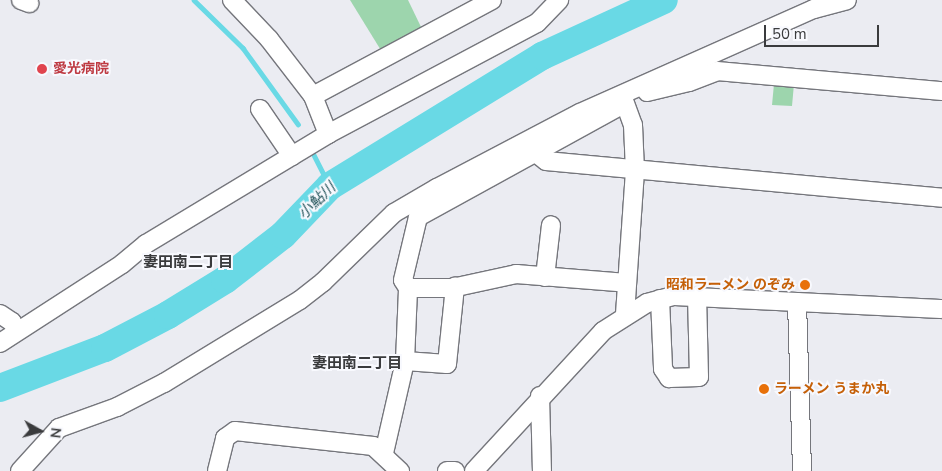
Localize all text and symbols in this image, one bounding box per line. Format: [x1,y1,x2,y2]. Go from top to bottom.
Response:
scale bar [767,15,882,47]
text: 50 m [772,24,807,44]
place label: 愛光病院 [53,61,109,77]
marker: 愛光病院 [35,62,49,76]
water label: 小鮎川 [295,179,339,223]
district label: 妻田南二丁目 [143,254,233,272]
place label: 昭和ラーメン のぞみ [665,277,795,293]
marker: 昭和ラーメン のぞみ [799,279,811,291]
district label: 妻田南二丁目 [312,355,402,373]
place label: ラーメン うまか丸 [774,381,890,397]
marker: ラーメン うまか丸 [758,383,770,395]
north arrow [15,406,65,456]
text: N [45,427,65,439]

